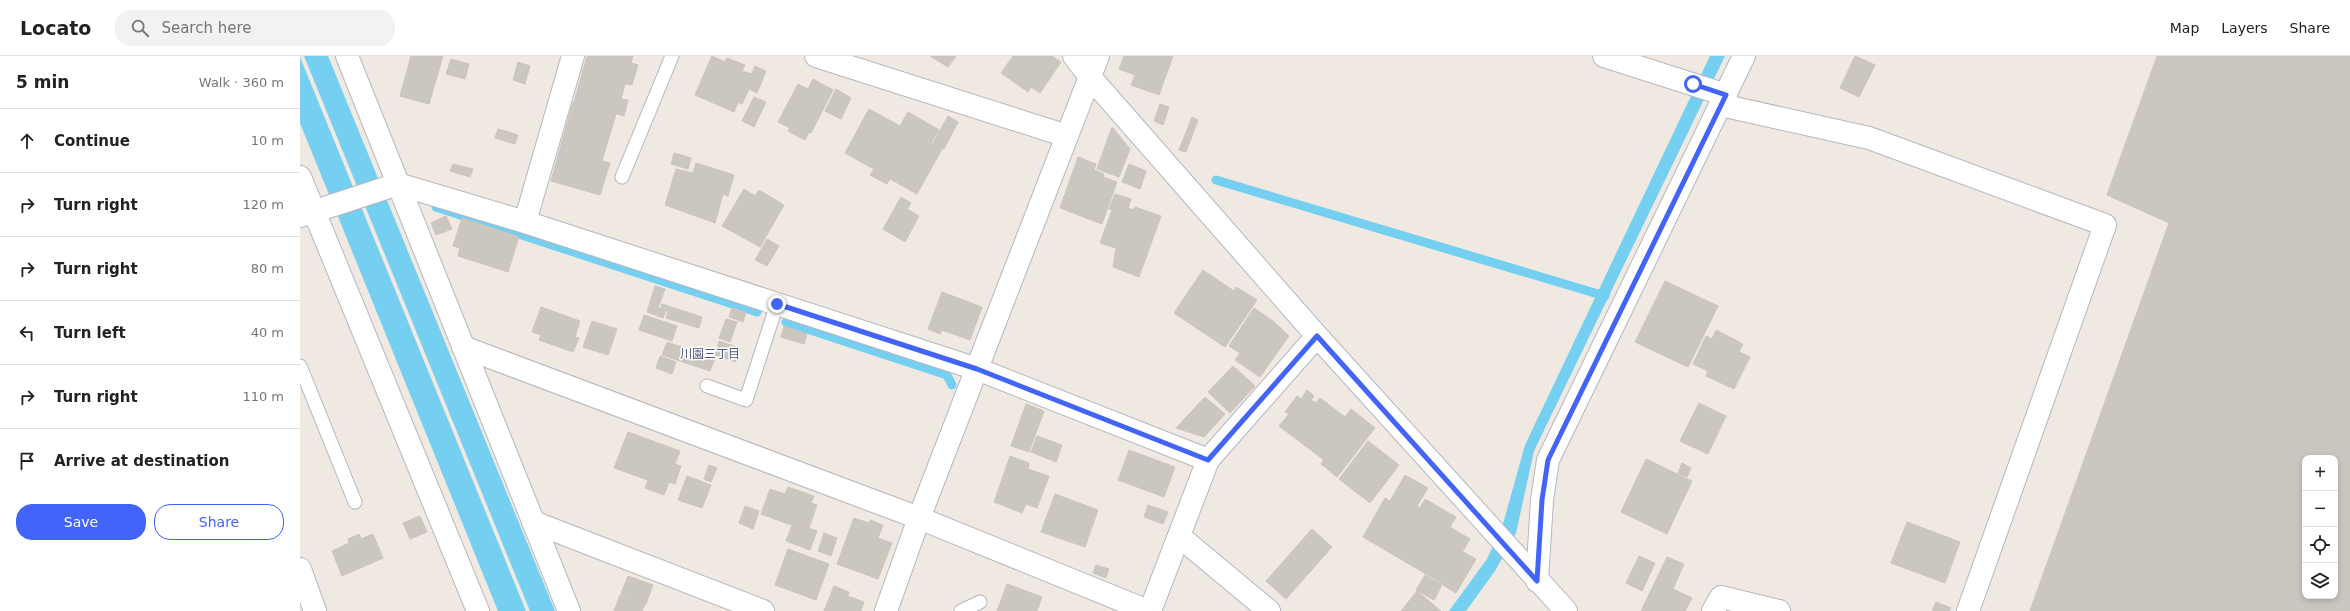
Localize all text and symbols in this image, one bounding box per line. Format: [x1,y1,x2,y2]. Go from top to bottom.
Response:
search box [115,10,395,46]
text: Locato [20,17,91,39]
icon: search [129,17,151,39]
text: Search here [161,19,252,37]
text: Map [2170,20,2199,36]
text: Layers [2221,20,2268,36]
text: Share [2290,20,2330,36]
text: 5 min [16,72,69,92]
text: Walk · 360 m [199,75,284,90]
route start [1684,75,1702,93]
icon: ahead [16,130,38,152]
text: Continue [54,132,130,150]
text: 10 m [251,133,284,148]
icon: right [16,194,38,216]
text: Turn right [54,196,138,214]
text: 120 m [242,197,284,212]
icon: right [16,258,38,280]
text: Turn right [54,260,138,278]
text: 80 m [251,261,284,276]
route end [768,295,786,313]
icon: left [16,322,38,344]
text: Turn left [54,324,126,342]
text: 40 m [251,325,284,340]
district label: 川園三丁目 [680,347,740,361]
icon: right [16,386,38,408]
text: Turn right [54,388,138,406]
text: 110 m [242,389,284,404]
icon: arrive [16,450,38,472]
text: Arrive at destination [54,452,229,470]
map controls [2302,455,2338,599]
button: + [2302,455,2338,491]
button: − [2302,491,2338,527]
button: Save [16,504,146,540]
button: Share [154,504,284,540]
button: locate [2302,527,2338,563]
button: layers [2302,563,2338,599]

